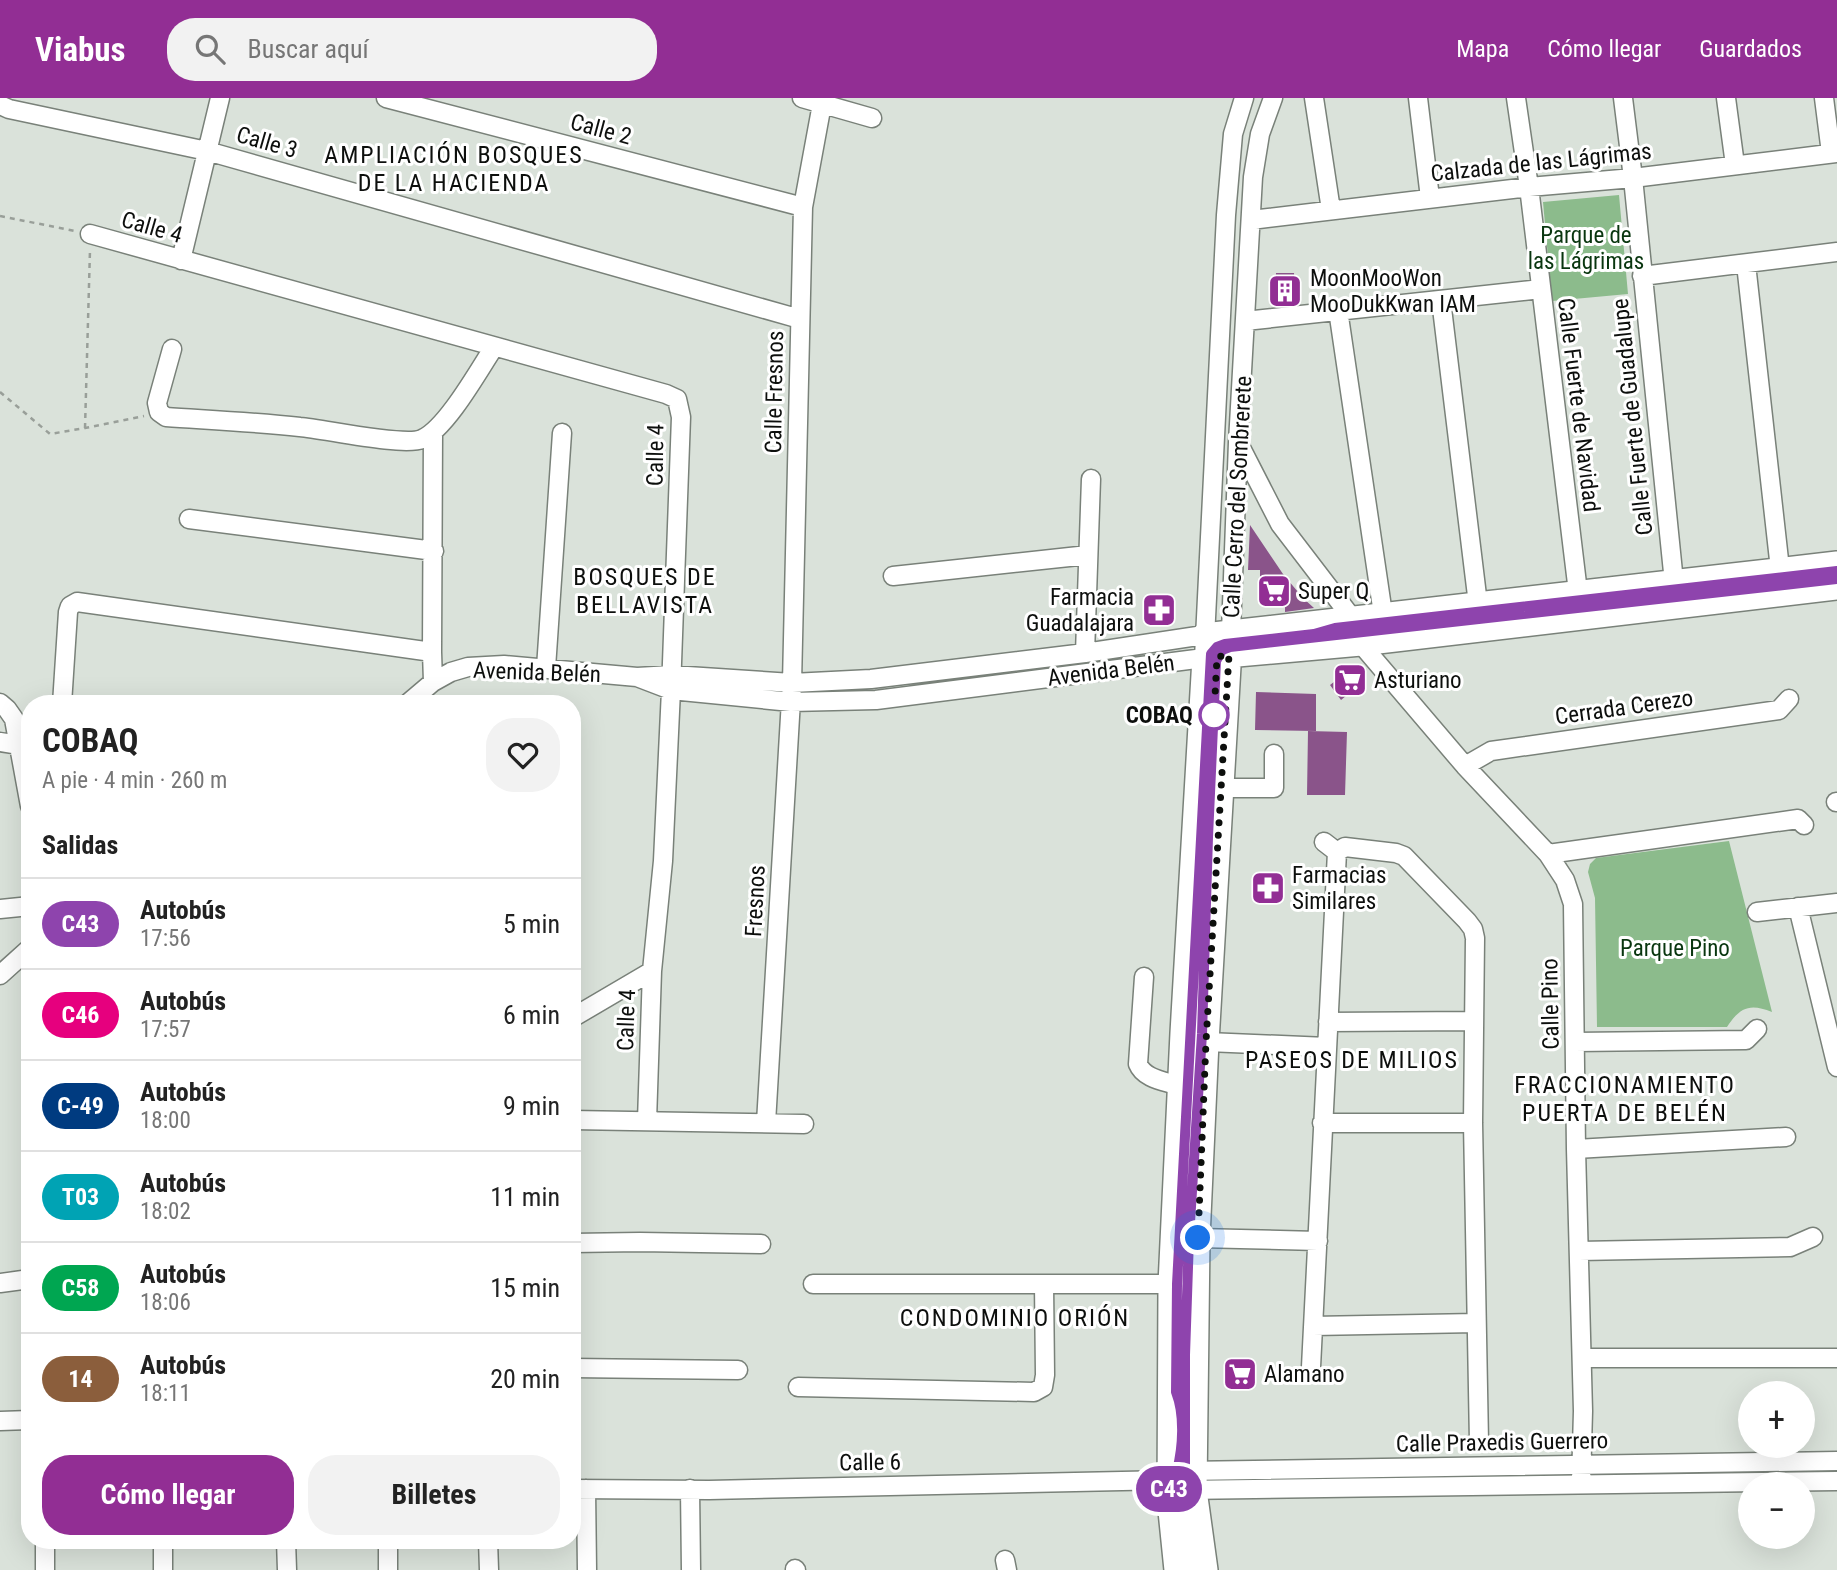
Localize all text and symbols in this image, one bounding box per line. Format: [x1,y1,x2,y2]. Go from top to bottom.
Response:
search box [167,18,657,81]
text: Viabus [35,30,125,69]
icon: search [191,30,229,68]
text: Buscar aquí [247,34,369,64]
text: Mapa [1456,35,1509,63]
text: Cómo llegar [1547,35,1661,63]
text: Guardados [1699,35,1802,63]
street label: Calle 2 [567,108,634,151]
street label: Calle 3 [233,121,300,164]
street label: Calzada de las Lágrimas [1429,137,1653,188]
district label: AMPLIACIÓN BOSQUES DE LA HACIENDA [324,141,584,197]
street label: Calle 4 [118,206,185,249]
park label: Parque de las Lágrimas [1528,222,1644,275]
place label: MoonMooWon MooDukKwan IAM [1310,265,1476,318]
building icon: MoonMooWon MooDukKwan IAM [1266,272,1304,310]
street label: Calle Fuerte de Navidad [1552,297,1605,514]
street label: Calle Fuerte de Guadalupe [1607,297,1658,537]
street label: Calle Fresnos [760,330,789,454]
street label: Calle Cerro del Sombrerete [1218,375,1257,619]
street label: Calle 4 [641,424,670,486]
district label: BOSQUES DE BELLAVISTA [573,563,717,619]
supermarket icon: Super Q [1255,572,1293,610]
place label: Super Q [1298,578,1369,605]
place label: Farmacia Guadalajara [1026,584,1134,637]
pharmacy icon: Farmacia Guadalajara [1140,591,1178,629]
street label: Avenida Belén [1046,649,1176,692]
street label: Avenida Belén [473,657,601,688]
supermarket icon: Asturiano [1331,661,1369,699]
place label: Asturiano [1374,667,1462,694]
street label: Cerrada Cerezo [1553,684,1695,731]
marker: COBAQ [1199,700,1229,730]
place label: COBAQ [1126,702,1193,729]
button: heart [486,718,560,792]
text: COBAQ [42,721,139,760]
text: A pie · 4 min · 260 m [42,767,227,794]
text: Salidas [42,830,118,860]
place label: Farmacias Similares [1292,862,1386,915]
street label: Fresnos [740,864,771,938]
pharmacy icon: Farmacias Similares [1249,869,1287,907]
text: Autobús [140,895,226,925]
text: 5 min [503,909,560,939]
text: C43 [62,910,99,938]
text: 17:56 [140,925,191,952]
park label: Parque Pino [1620,935,1730,962]
street label: Calle Pino [1536,958,1565,1050]
text: Autobús [140,986,226,1016]
street label: Calle 4 [612,989,641,1051]
text: 6 min [503,1000,560,1030]
text: C46 [62,1001,99,1029]
text: 17:57 [140,1016,191,1043]
district label: PASEOS DE MILIOS [1245,1046,1459,1074]
district label: FRACCIONAMIENTO PUERTA DE BELÉN [1514,1071,1736,1127]
text: Autobús [140,1077,226,1107]
text: 9 min [503,1091,560,1121]
text: C-49 [57,1092,104,1120]
text: 18:00 [140,1107,191,1134]
text: Autobús [140,1168,226,1198]
text: 11 min [490,1182,560,1212]
text: T03 [62,1183,99,1211]
text: 18:02 [140,1198,191,1225]
your location [1180,1220,1215,1255]
text: Autobús [140,1259,226,1289]
text: 15 min [490,1273,560,1303]
text: C58 [62,1274,99,1302]
text: 18:06 [140,1289,191,1316]
district label: CONDOMINIO ORIÓN [900,1304,1130,1332]
text: Autobús [140,1350,226,1380]
supermarket icon: Alamano [1221,1355,1259,1393]
place label: Alamano [1264,1361,1345,1388]
text: 20 min [490,1364,560,1394]
text: 14 [68,1365,93,1393]
text: 18:11 [140,1380,191,1407]
map controls [1738,1381,1815,1549]
button: + [1738,1381,1815,1458]
street label: Calle Praxedis Guerrero [1396,1427,1608,1458]
street label: Calle 6 [839,1448,901,1477]
button: Cómo llegar [42,1455,294,1535]
button: Billetes [308,1455,560,1535]
line badge: C43 [1129,1466,1209,1512]
button: − [1738,1472,1815,1549]
text: C43 [1150,1475,1188,1503]

